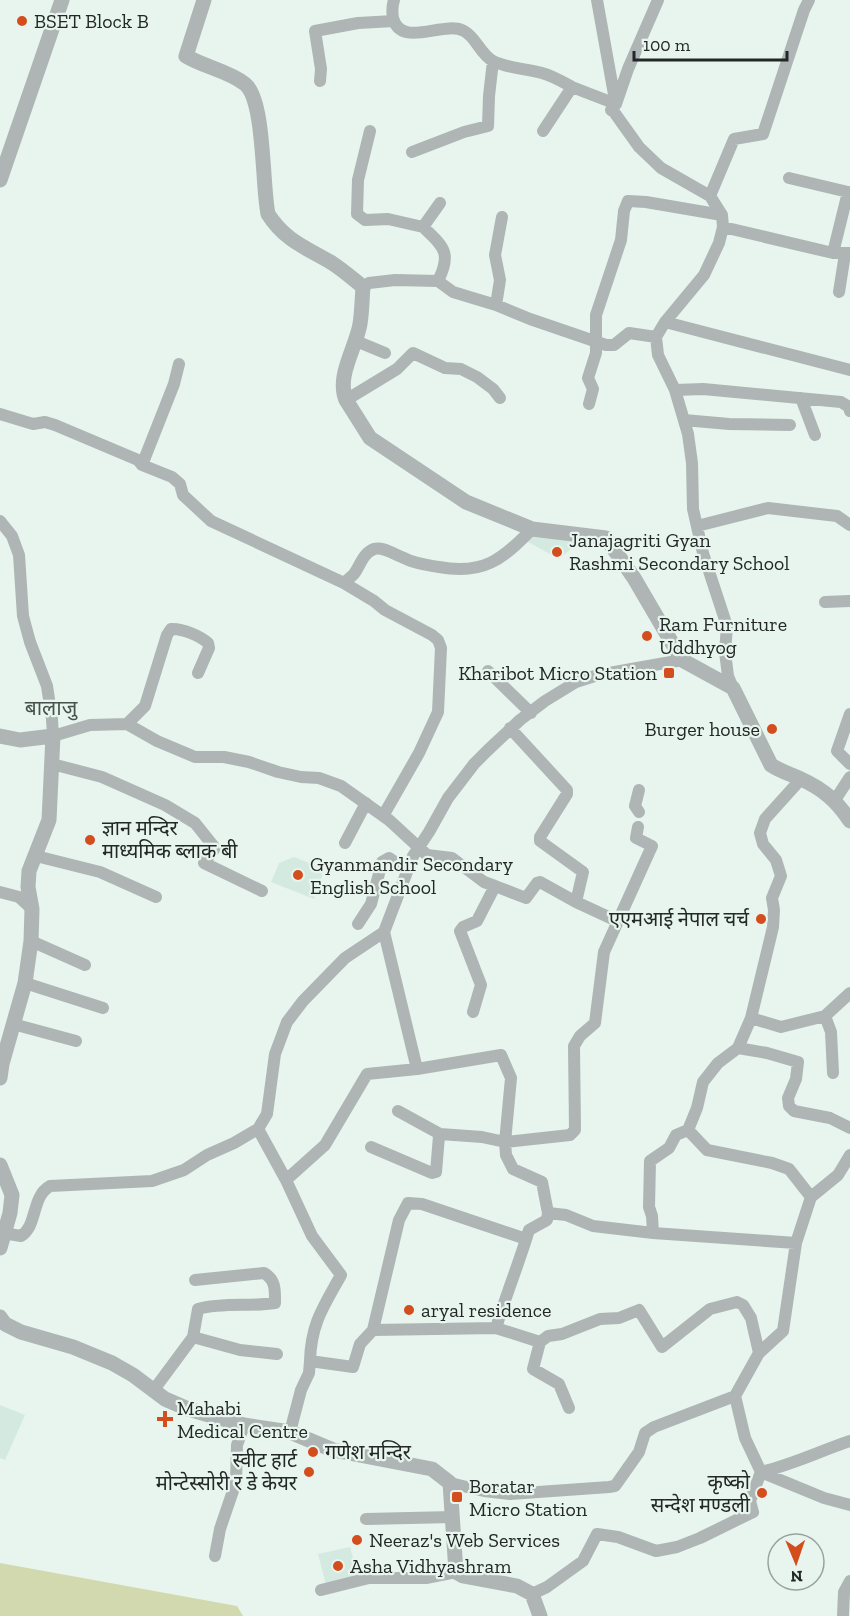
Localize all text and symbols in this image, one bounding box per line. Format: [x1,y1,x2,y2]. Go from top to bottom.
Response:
place label: BSET Block B [34,9,149,33]
marker: BSET Block B [15,14,29,28]
scale bar [634,24,787,62]
text: 100 m [643,34,691,56]
place label: Janajagriti Gyan Rashmi Secondary School [569,528,790,575]
marker: Janajagriti Gyan Rashmi Secondary School [550,545,564,559]
place label: Ram Furniture Uddhyog [659,612,787,659]
marker: Ram Furniture Uddhyog [640,629,654,643]
place label: Kharibot Micro Station [458,661,658,685]
marker: Kharibot Micro Station [662,666,676,680]
district label: बालाजु [25,695,78,721]
place label: Burger house [644,717,760,741]
marker: Burger house [765,722,779,736]
place label: ज्ञान मन्दिर माध्यमिक ब्लाक बी [102,816,238,863]
marker: ज्ञान मन्दिर माध्यमिक ब्लाक बी [83,833,97,847]
place label: Gyanmandir Secondary English School [310,852,514,899]
marker: Gyanmandir Secondary English School [291,868,305,882]
place label: एएमआई नेपाल चर्च [609,907,750,931]
marker: एएमआई नेपाल चर्च [754,912,768,926]
place label: aryal residence [421,1298,551,1322]
marker: aryal residence [402,1303,416,1317]
place label: Mahabi Medical Centre [177,1396,308,1443]
marker: Mahabi Medical Centre [158,1412,172,1426]
place label: गणेश मन्दिर [325,1440,412,1464]
marker: गणेश मन्दिर [306,1445,320,1459]
place label: स्वीट हार्ट मोन्टेस्सोरी र डे केयर [156,1448,298,1495]
marker: स्वीट हार्ट मोन्टेस्सोरी र डे केयर [302,1465,316,1479]
place label: कृष्को सन्देश मण्डली [651,1470,751,1517]
place label: Boratar Micro Station [469,1474,588,1521]
marker: कृष्को सन्देश मण्डली [755,1486,769,1500]
marker: Boratar Micro Station [450,1490,464,1504]
place label: Neeraz's Web Services [369,1528,560,1552]
north arrow [766,1532,826,1592]
marker: Neeraz's Web Services [350,1533,364,1547]
place label: Asha Vidhyashram [350,1554,512,1578]
marker: Asha Vidhyashram [331,1559,345,1573]
text: N [790,1567,803,1586]

